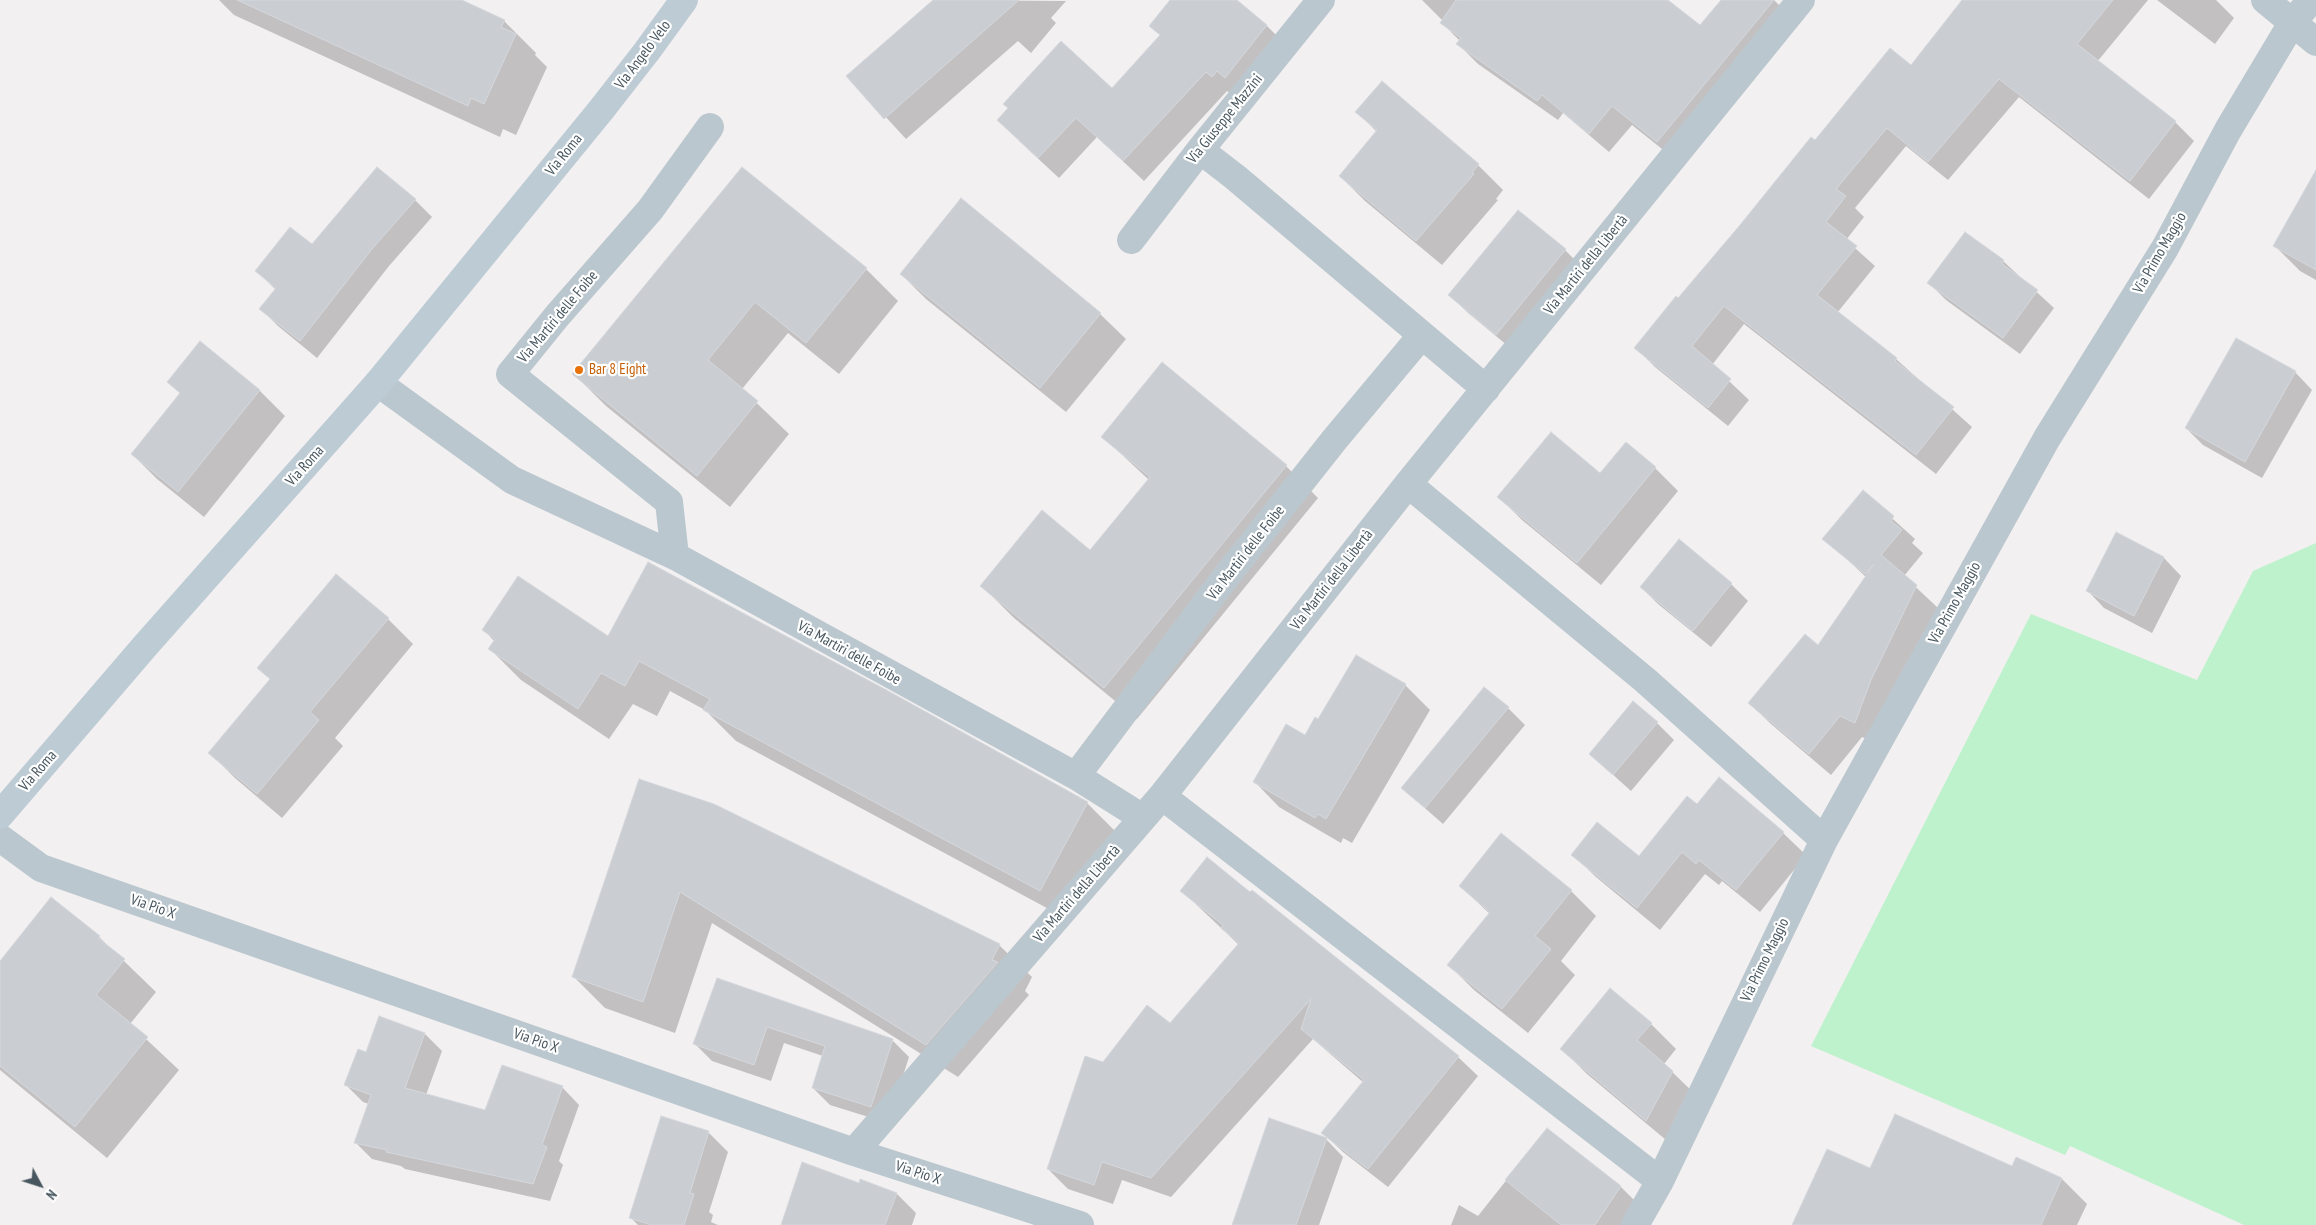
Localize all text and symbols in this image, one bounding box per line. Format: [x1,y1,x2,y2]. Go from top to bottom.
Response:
street label: Via Angelo Velo [611,17,675,93]
street label: Via Giuseppe Mazzini [1183,71,1267,167]
street label: Via Roma [542,131,586,179]
street label: Via Primo Maggio [2130,209,2190,297]
street label: Via Martiri della Libertà [1540,212,1632,318]
street label: Via Martiri delle Foibe [514,267,602,367]
place label: Bar 8 Eight [589,361,646,379]
marker: Bar 8 Eight [573,364,585,376]
street label: Via Roma [282,442,328,490]
street label: Via Martiri delle Foibe [1204,502,1288,604]
street label: Via Martiri della Libertà [1287,526,1377,634]
street label: Via Primo Maggio [1925,559,1985,647]
street label: Via Martiri delle Foibe [794,617,904,689]
street label: Via Roma [15,747,61,795]
street label: Via Martiri della Libertà [1030,842,1124,946]
street label: Via Pio X [128,891,178,923]
street label: Via Primo Maggio [1737,915,1793,1005]
street label: Via Pio X [511,1025,561,1057]
street label: Via Pio X [893,1157,943,1189]
north arrow [15,1160,65,1210]
text: N [42,1186,61,1203]

